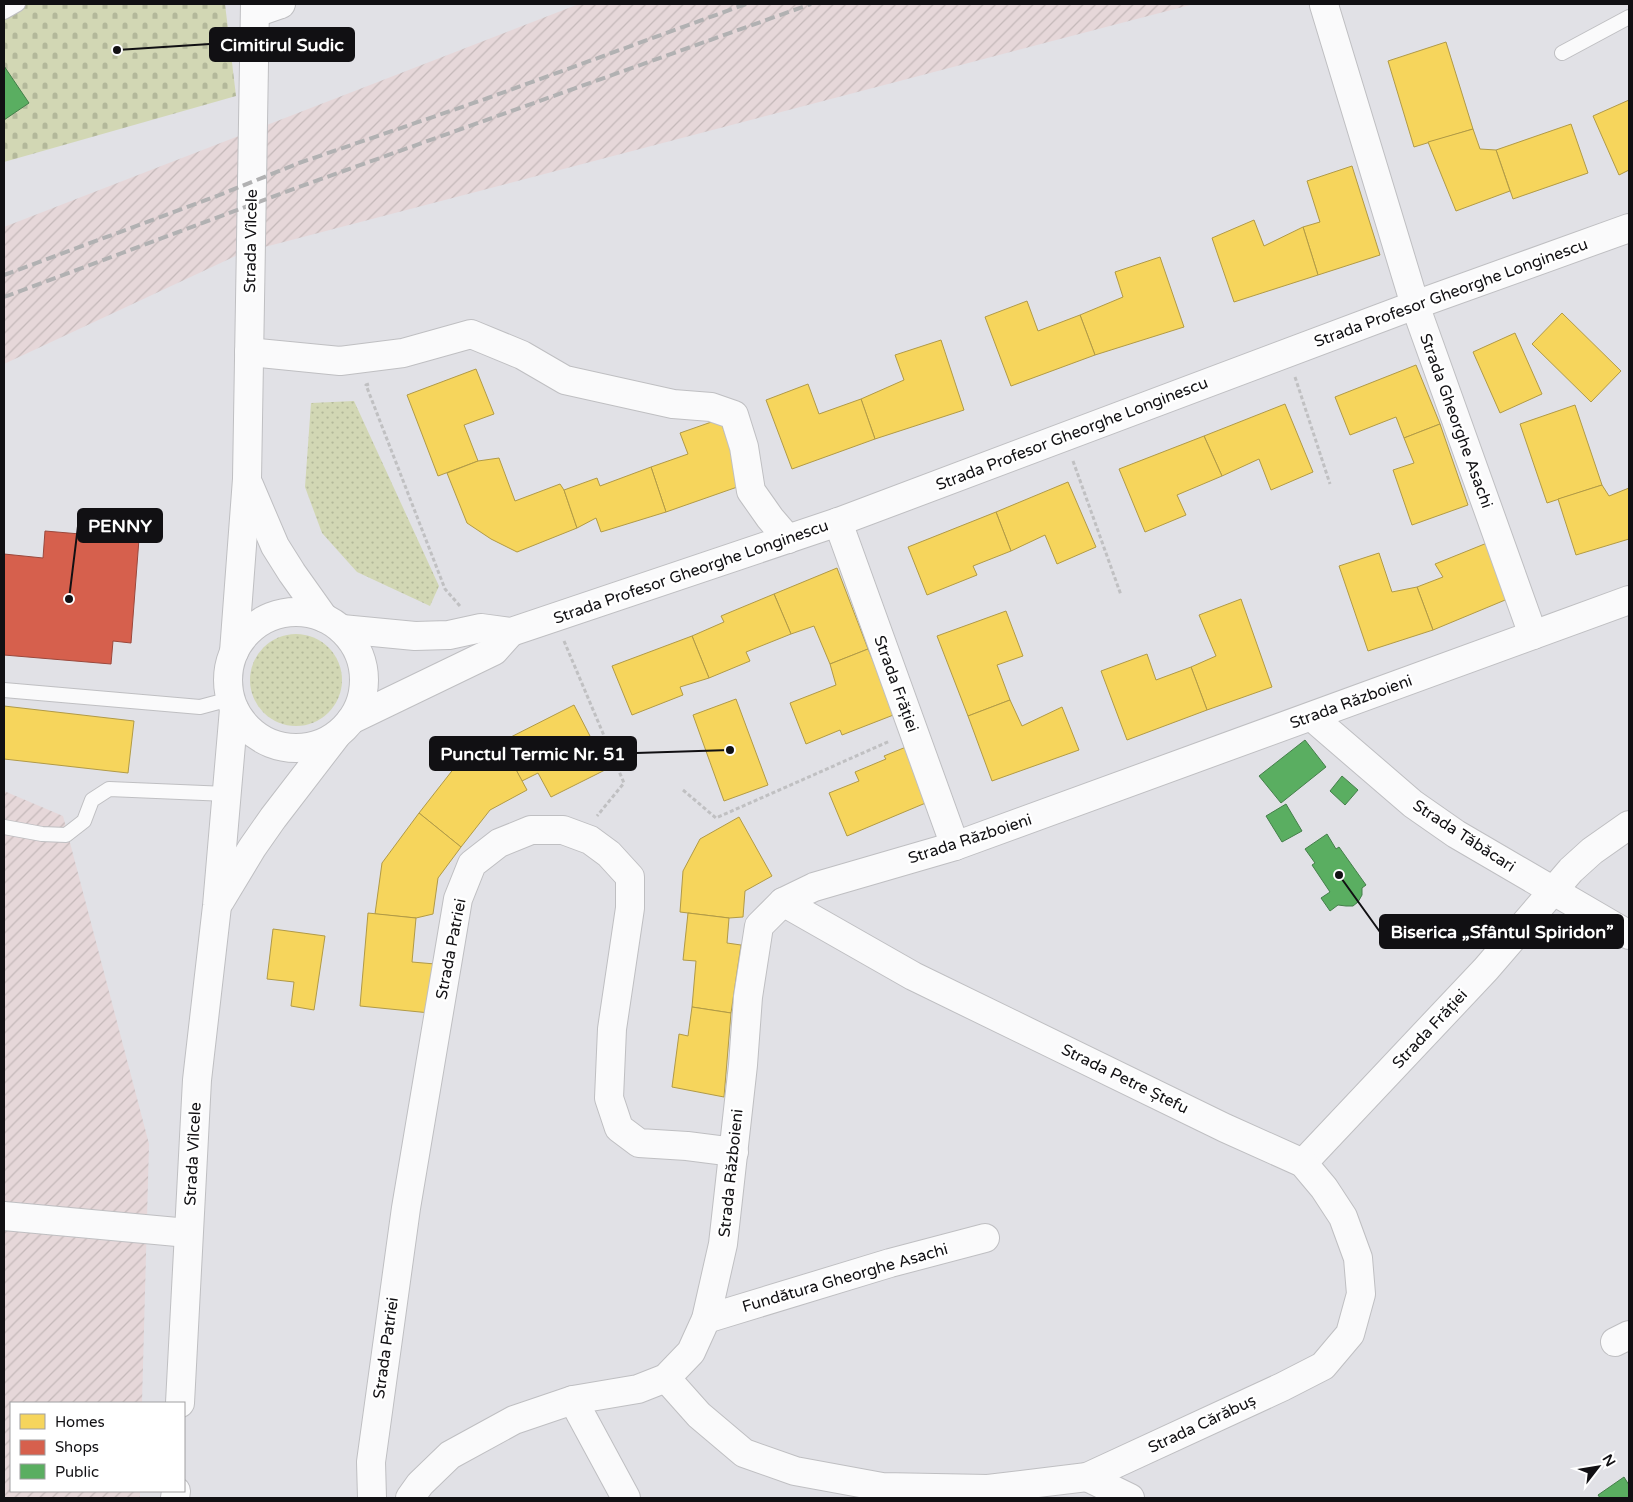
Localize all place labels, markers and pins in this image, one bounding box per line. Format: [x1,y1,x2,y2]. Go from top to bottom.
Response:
callout: Cimitirul Sudic [210,28,354,61]
callout: PENNY [78,509,162,542]
callout: Punctul Termic Nr. 51 [430,737,636,770]
callout: Biserica „Sfântul Spiridon” [1380,915,1623,948]

